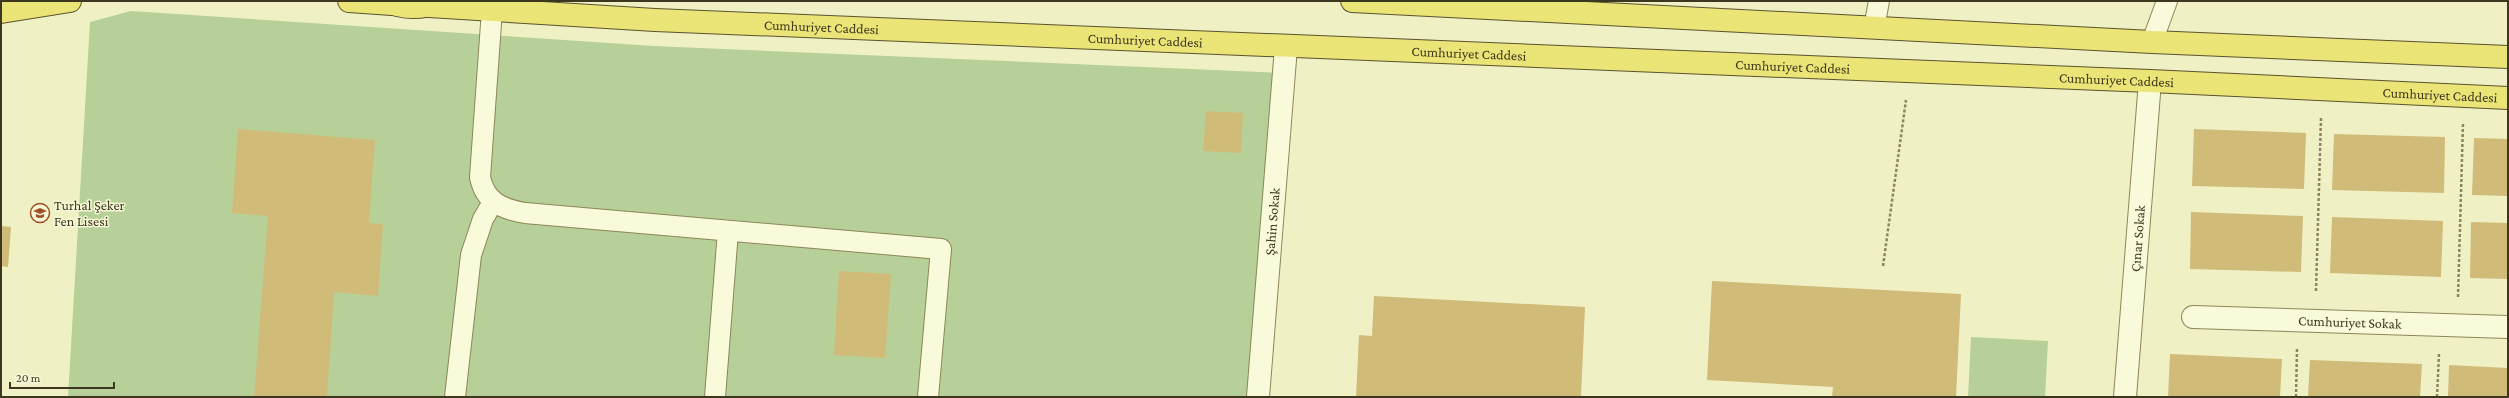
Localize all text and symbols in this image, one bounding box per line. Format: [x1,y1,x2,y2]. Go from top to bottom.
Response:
street label: Cumhuriyet Caddesi [764,16,880,37]
street label: Cumhuriyet Caddesi [1087,30,1203,50]
street label: Cumhuriyet Caddesi [1411,43,1527,64]
street label: Cumhuriyet Caddesi [1735,56,1851,77]
street label: Cumhuriyet Caddesi [2059,69,2175,90]
street label: Cumhuriyet Caddesi [2382,84,2498,106]
street label: Şahin Sokak [1261,187,1283,256]
place label: Turhal Şeker Fen Lisesi [54,197,125,229]
school or university icon: Turhal Şeker Fen Lisesi [29,202,51,224]
street label: Çınar Sokak [2127,204,2148,272]
street label: Cumhuriyet Sokak [2298,312,2402,332]
scale bar [10,364,114,390]
text: 20 m [16,371,41,385]

